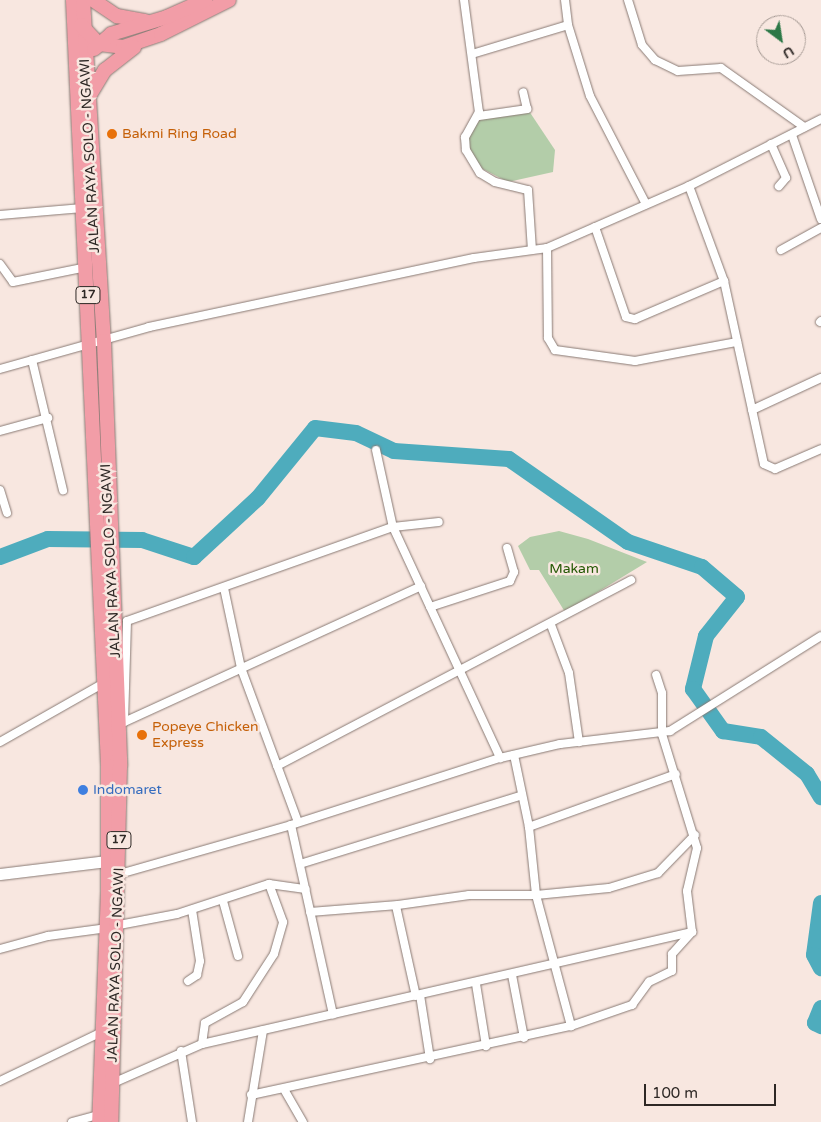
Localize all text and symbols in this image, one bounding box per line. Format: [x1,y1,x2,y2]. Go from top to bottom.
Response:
north arrow [756,15,806,65]
text: U [780,42,797,62]
street label: JALAN RAYA SOLO - NGAWI [77,58,103,254]
place label: Bakmi Ring Road [122,126,237,142]
marker: Bakmi Ring Road [106,128,118,140]
road number: 17 [74,286,102,304]
street label: JALAN RAYA SOLO - NGAWI [98,463,124,659]
park label: Makam [549,561,599,577]
place label: Popeye Chicken Express [152,719,259,752]
marker: Popeye Chicken Express [136,729,148,741]
place label: Indomaret [93,782,162,798]
marker: Indomaret [77,784,89,796]
road number: 17 [105,830,133,850]
street label: JALAN RAYA SOLO - NGAWI [104,867,128,1063]
scale bar [646,1074,778,1106]
text: 100 m [652,1084,698,1102]

